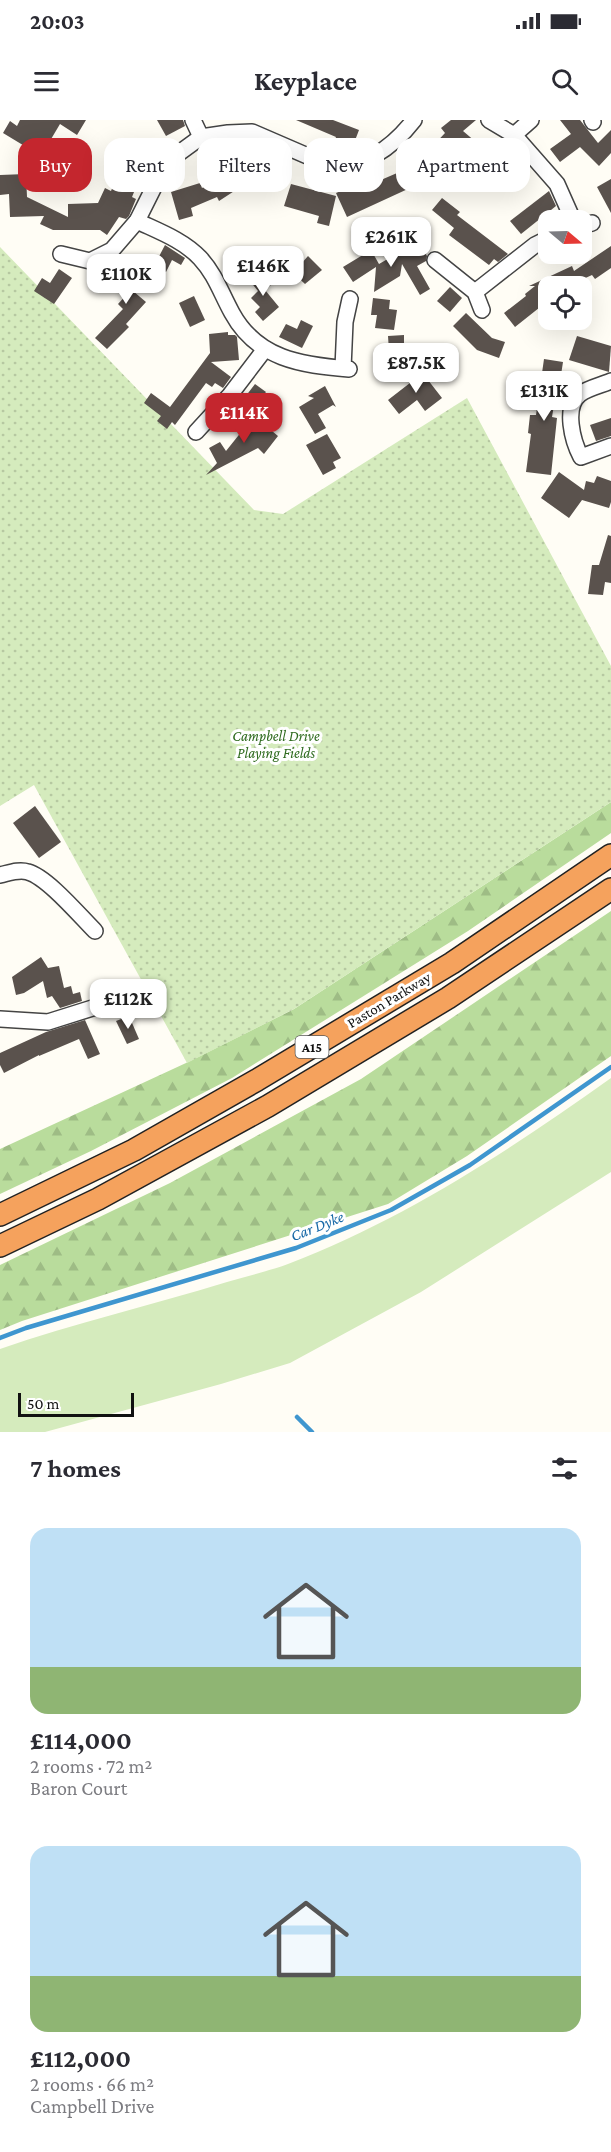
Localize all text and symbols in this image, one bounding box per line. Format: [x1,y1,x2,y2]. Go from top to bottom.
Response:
text: 20:03 [30,9,85,34]
icon: menu [30,65,63,98]
icon: search [548,65,581,98]
text: Keyplace [254,66,357,96]
chip: Buy [18,138,92,192]
chip: Rent [104,138,185,192]
chip: Filters [197,138,292,192]
chip: New [304,138,384,192]
chip: Apartment [396,138,530,192]
north arrow [538,210,592,264]
map controls [538,210,592,330]
pin: £261K [349,217,433,268]
text: £261K [365,225,417,247]
pin: £146K [221,246,305,297]
pin: £110K [84,254,168,305]
text: £146K [237,254,289,276]
text: £110K [101,262,151,284]
button: locate [538,276,592,330]
pin: £87.5K [367,343,465,394]
text: £87.5K [387,351,445,373]
pin: £131K [502,371,586,422]
text: £131K [520,379,568,401]
pin: £114K [202,393,286,444]
text: £114K [219,401,269,423]
park label: Campbell Drive Playing Fields [232,728,320,762]
street label: Paston Parkway [344,969,434,1032]
pin: £112K [86,979,170,1030]
text: £112K [104,987,152,1009]
road number: A15 [296,1036,328,1058]
water label: Car Dyke [288,1208,346,1245]
scale bar [18,1390,134,1418]
text: 50 m [27,1395,59,1412]
icon: filters [548,1452,581,1485]
text: 7 homes [30,1454,121,1483]
icon: home [252,1567,360,1675]
text: £114,000 [30,1726,132,1755]
text: 2 rooms · 72 m² [30,1755,152,1777]
text: Baron Court [30,1777,127,1799]
icon: home [252,1885,360,1993]
text: £112,000 [30,2044,131,2073]
text: 2 rooms · 66 m² [30,2073,154,2095]
text: Campbell Drive [30,2095,154,2117]

